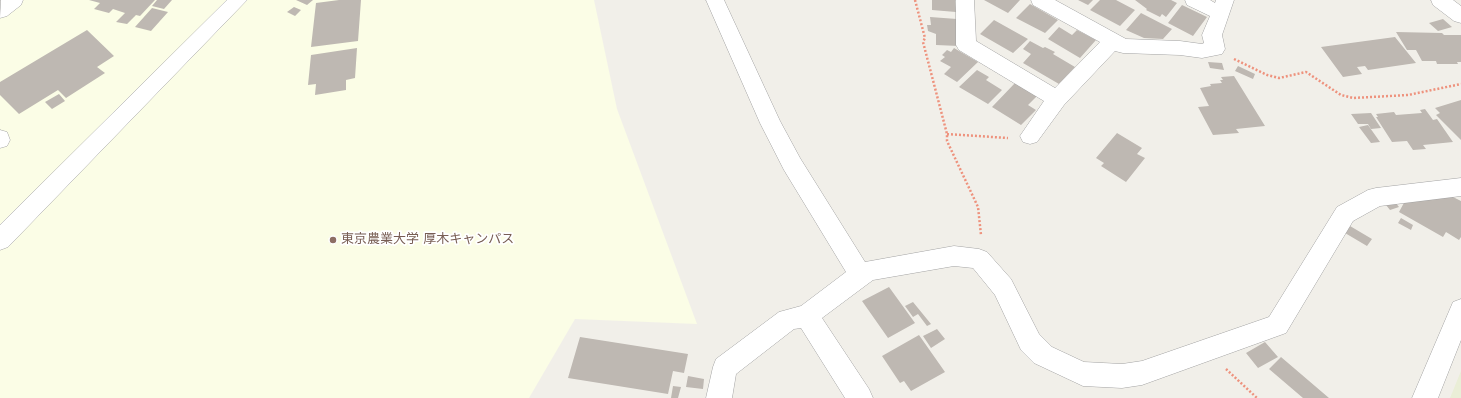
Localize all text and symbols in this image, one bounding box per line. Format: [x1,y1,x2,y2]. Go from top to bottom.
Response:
place label: 東京農業大学 厚木キャンパス [341,232,514,248]
marker: 東京農業大学 厚木キャンパス [328,235,338,245]

